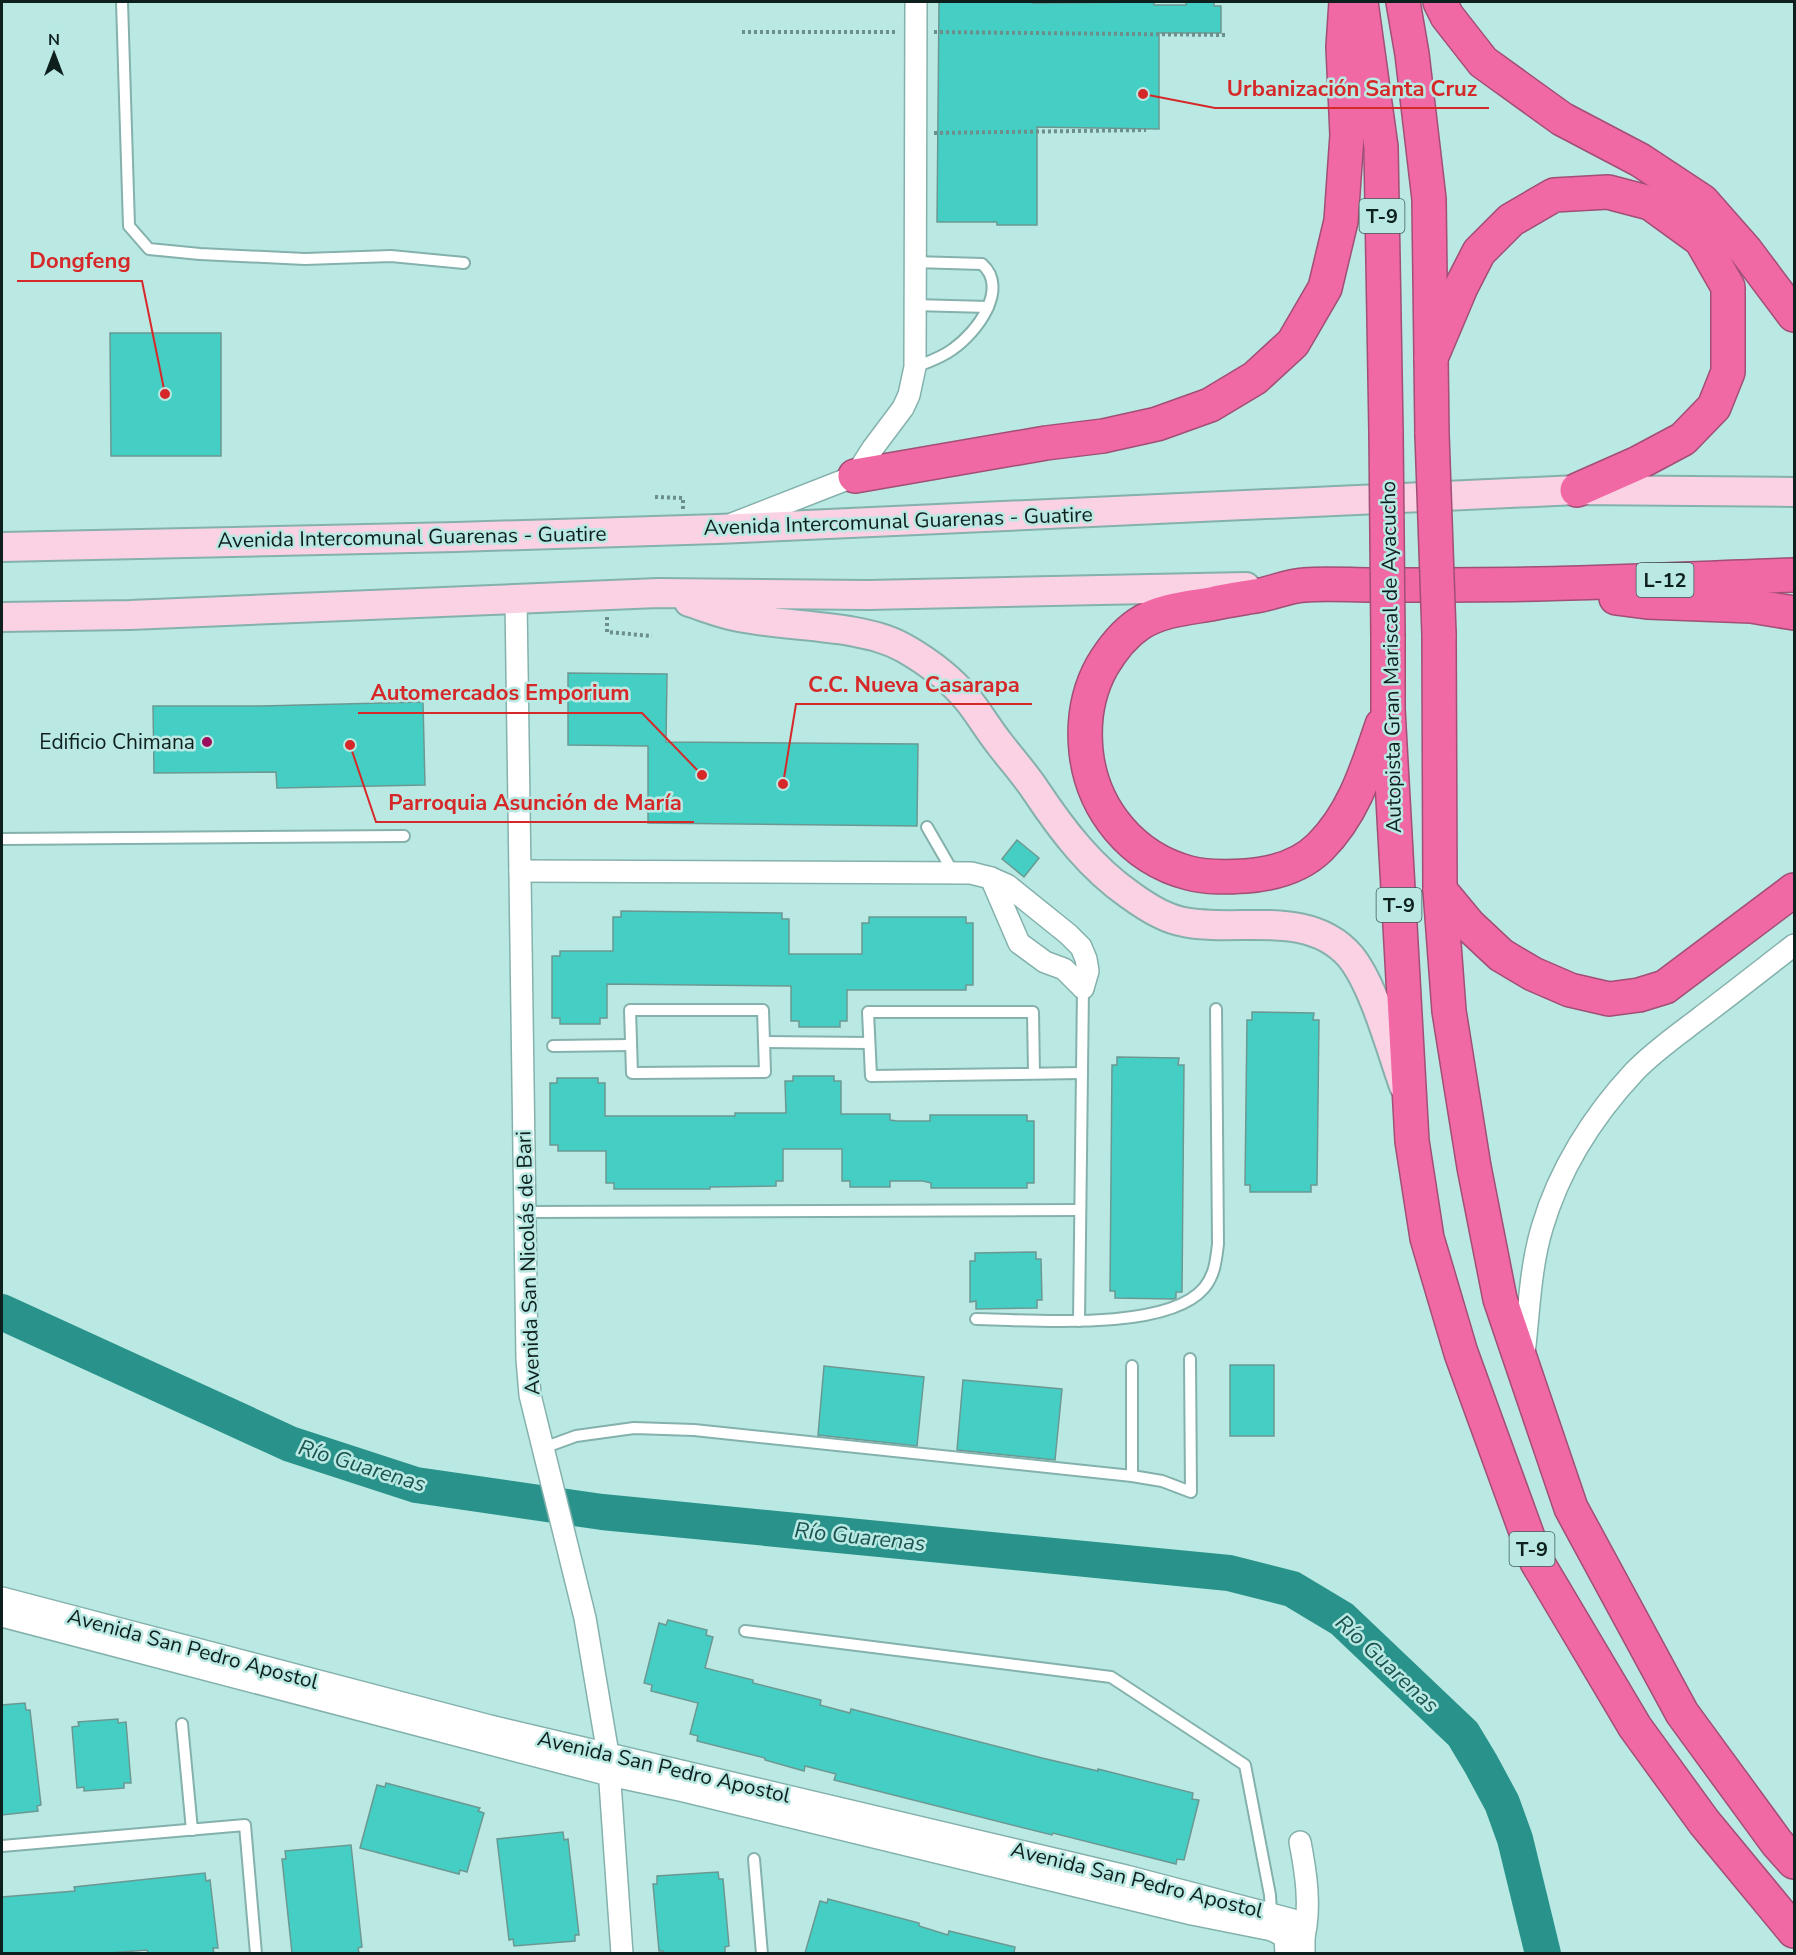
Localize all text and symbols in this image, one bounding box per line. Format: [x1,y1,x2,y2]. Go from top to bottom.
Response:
north arrow [24,24,84,84]
text: N [48,29,60,51]
callout: Urbanización Santa Cruz [1215,68,1489,108]
text: Urbanización Santa Cruz [1227,74,1477,104]
road number: T-9 [1360,199,1404,233]
callout: Dongfeng [17,241,142,281]
text: Dongfeng [29,246,131,276]
street label: Autopista Gran Mariscal de Ayacucho [1374,481,1408,833]
street label: Avenida Intercomunal Guarenas - Guatire [703,500,1093,542]
street label: Avenida Intercomunal Guarenas - Guatire [217,520,607,554]
road number: L-12 [1636,563,1694,597]
callout: C.C. Nueva Casarapa [796,664,1032,704]
text: C.C. Nueva Casarapa [808,670,1020,700]
callout: Automercados Emporium [358,673,642,713]
text: Automercados Emporium [370,678,630,708]
place label: Edificio Chimana [39,728,195,756]
marker: Edificio Chimana [200,735,214,749]
callout: Parroquia Asunción de María [376,782,694,822]
text: Parroquia Asunción de María [388,788,682,818]
road number: T-9 [1376,888,1422,922]
street label: Avenida San Nicolás de Bari [509,1130,547,1396]
water label: Río Guarenas [295,1432,429,1500]
water label: Río Guarenas [793,1515,927,1559]
road number: T-9 [1510,1532,1555,1566]
street label: Avenida San Pedro Apostol [64,1602,322,1696]
water label: Río Guarenas [1329,1608,1445,1720]
street label: Avenida San Pedro Apostol [535,1724,794,1810]
street label: Avenida San Pedro Apostol [1008,1835,1267,1925]

